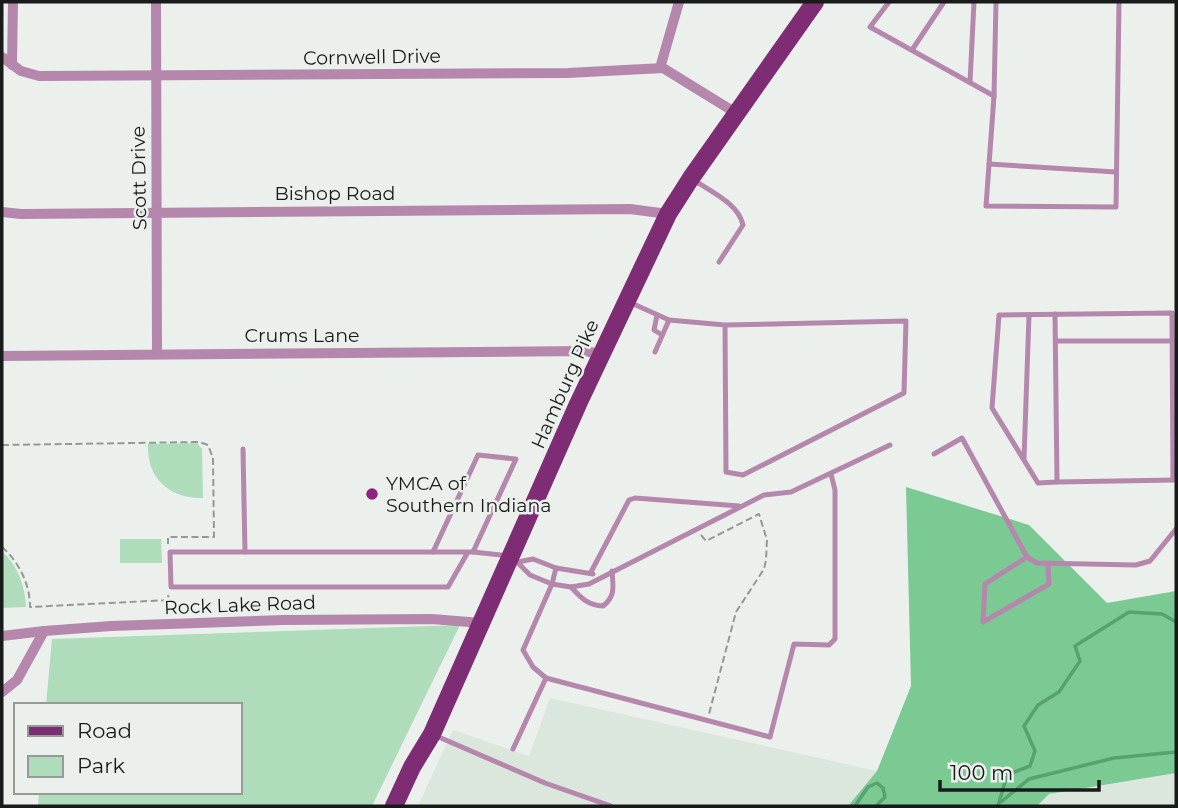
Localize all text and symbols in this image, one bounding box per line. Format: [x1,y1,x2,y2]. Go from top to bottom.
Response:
street label: Cornwell Drive [303,44,441,70]
street label: Scott Drive [127,126,151,230]
street label: Bishop Road [274,182,396,205]
street label: Hamburg Pike [526,316,604,452]
street label: Crums Lane [245,324,360,347]
place label: YMCA of Southern Indiana [386,472,552,517]
marker: YMCA of Southern Indiana [364,486,380,502]
street label: Rock Lake Road [164,591,316,619]
legend [14,703,242,794]
text: Road [77,718,132,743]
scale bar [940,748,1099,792]
text: Park [77,753,125,778]
text: 100 m [950,760,1013,785]

